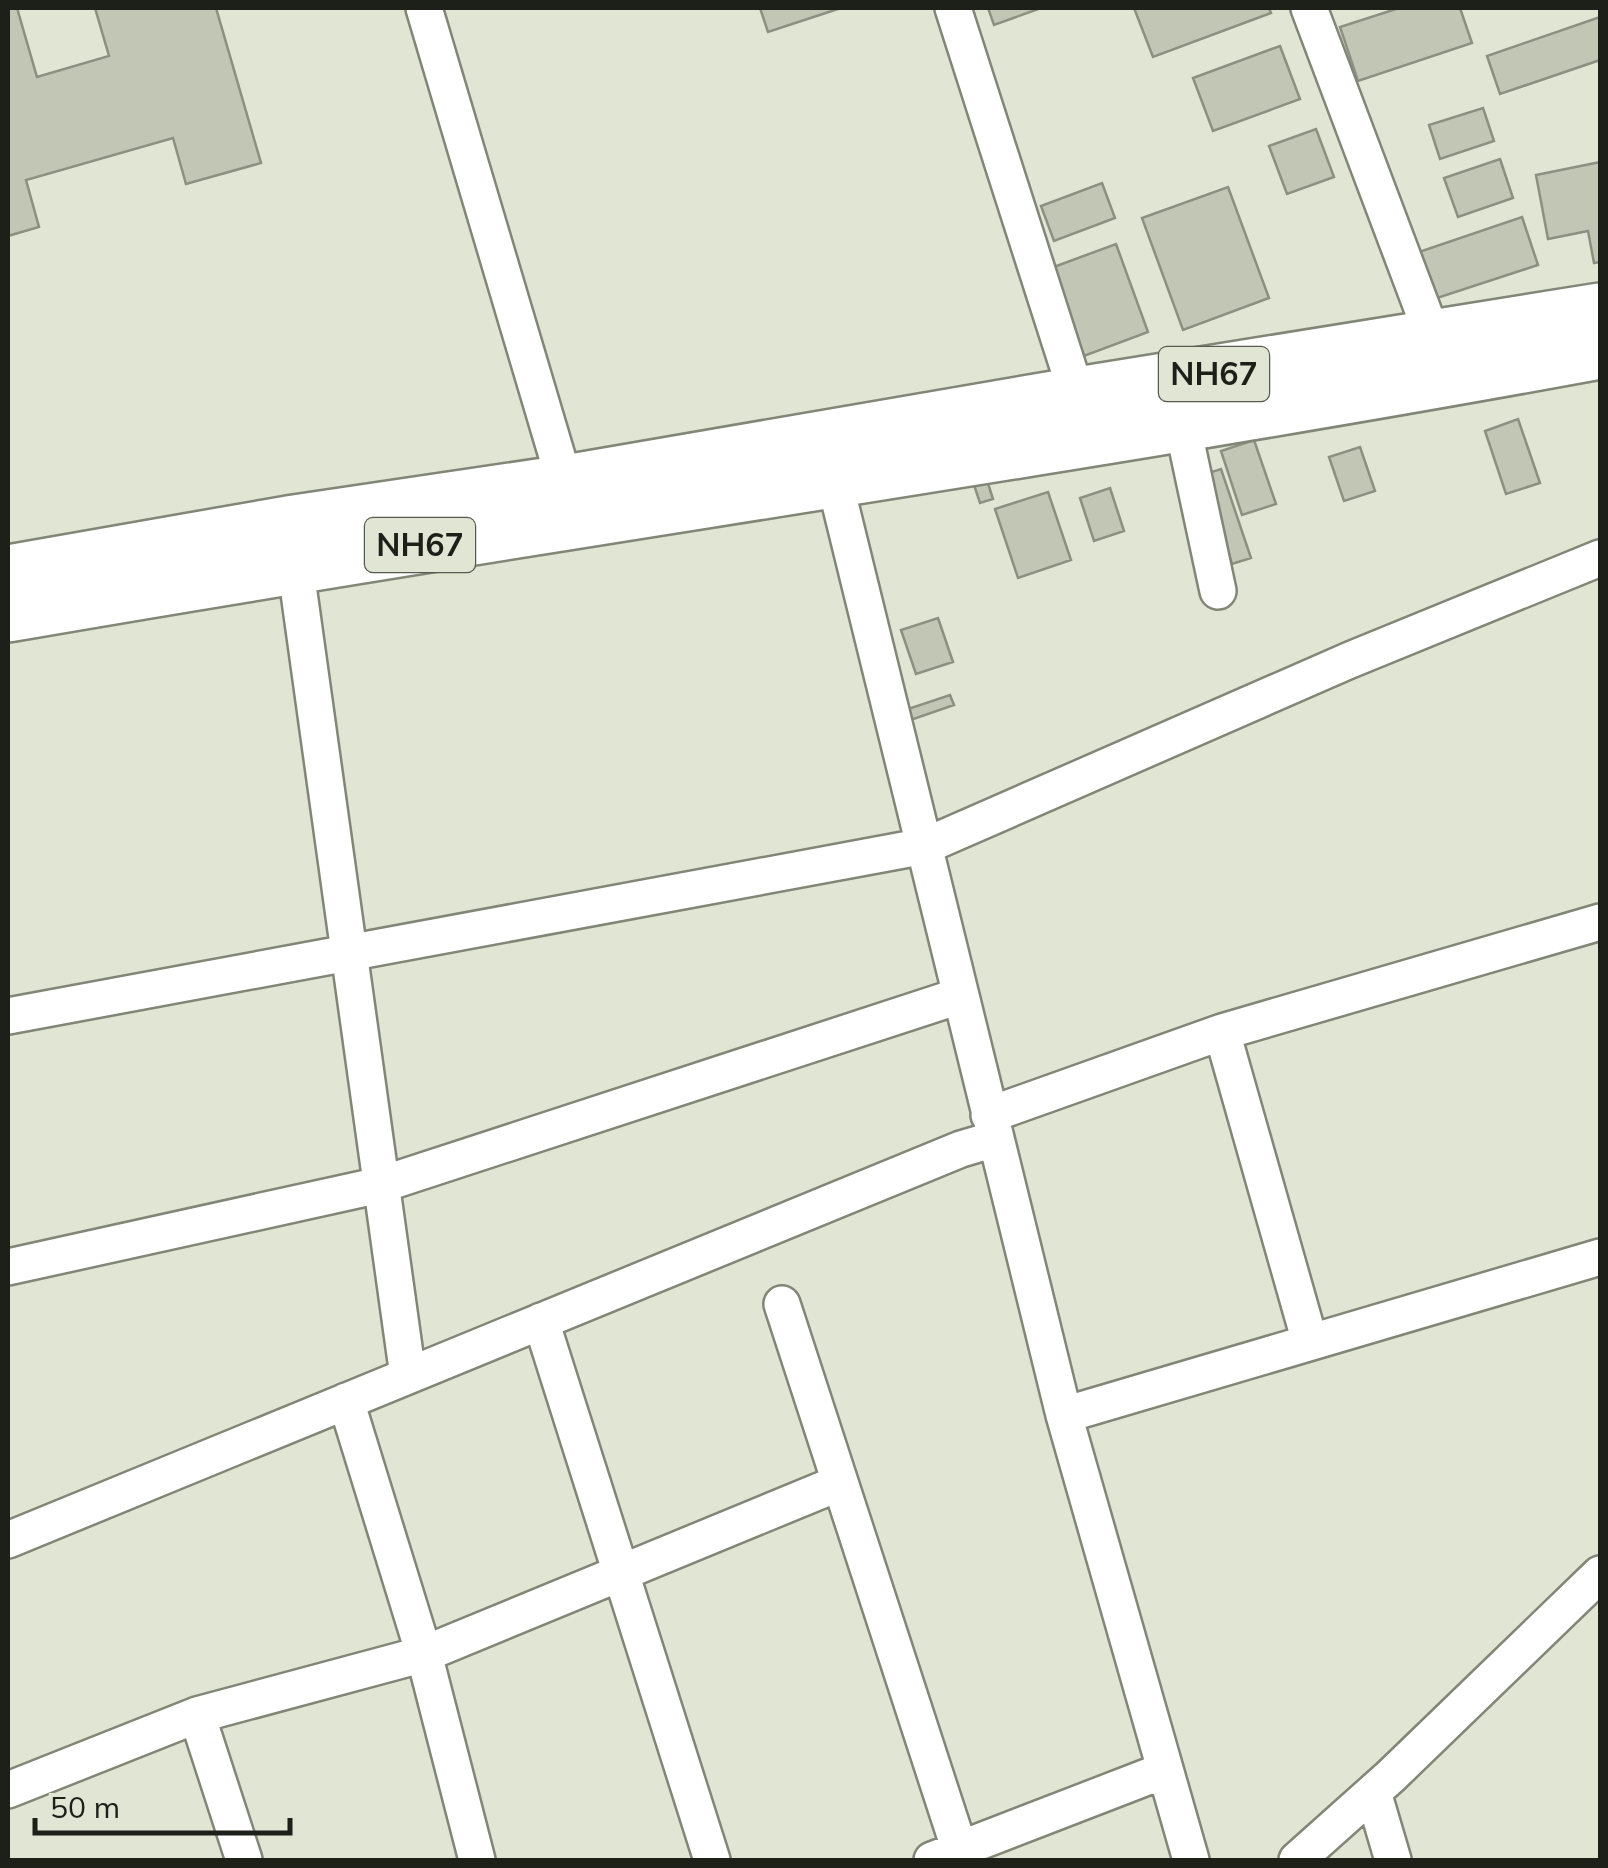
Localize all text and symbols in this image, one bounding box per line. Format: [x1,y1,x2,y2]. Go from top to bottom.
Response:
road number: NH67 [1159,347,1269,401]
road number: NH67 [365,518,475,572]
scale bar [35,1773,290,1835]
text: 50 m [50,1788,120,1826]

